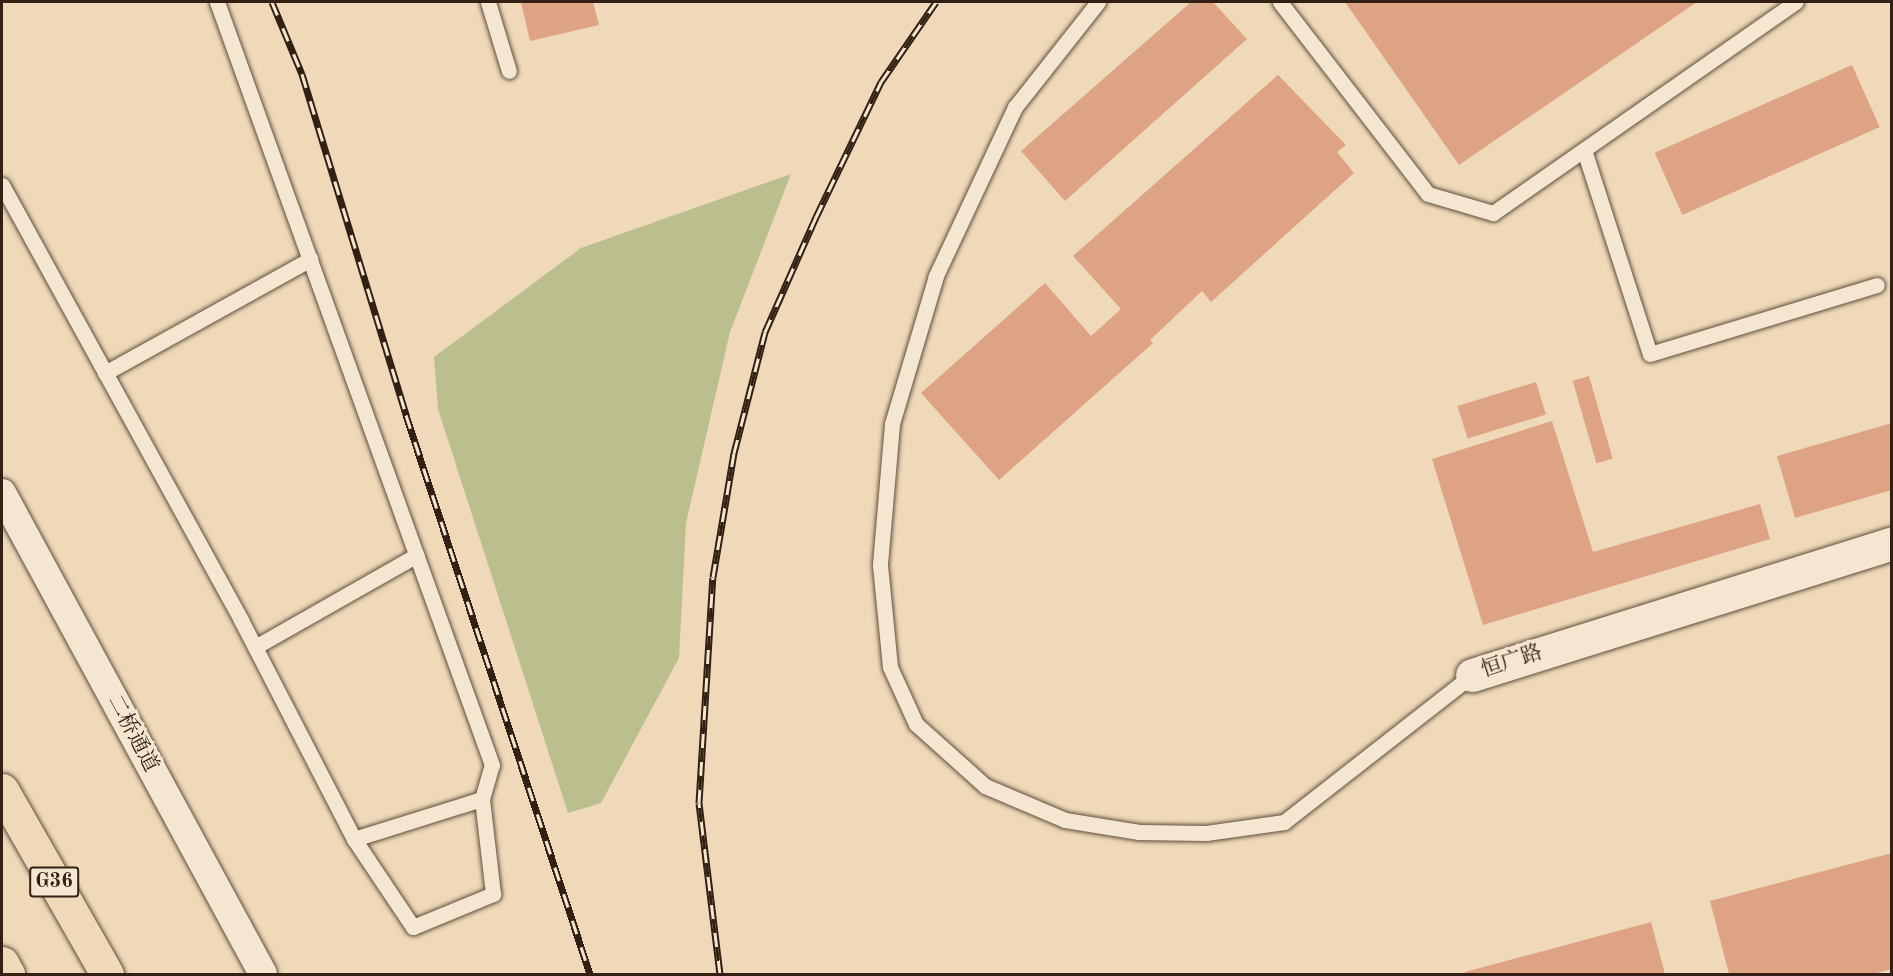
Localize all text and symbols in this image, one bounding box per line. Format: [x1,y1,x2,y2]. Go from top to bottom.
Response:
street label: 恒广路 [1478,640,1546,684]
street label: 二桥通道 [101,691,163,777]
road number: G36 [28,865,80,899]

